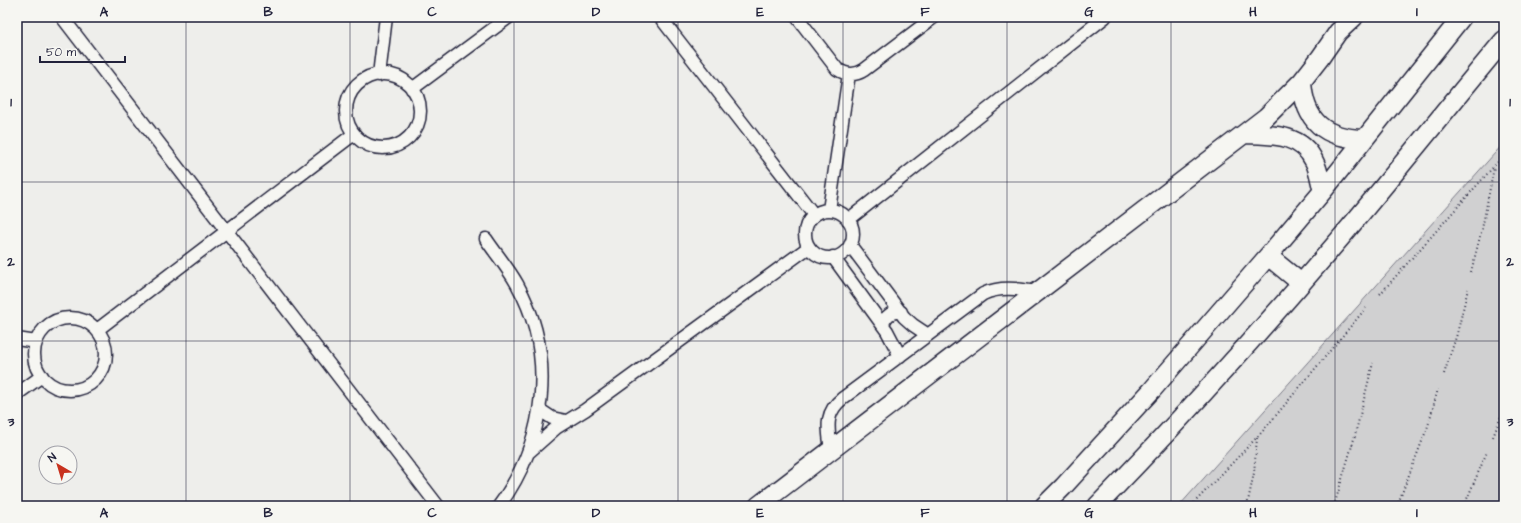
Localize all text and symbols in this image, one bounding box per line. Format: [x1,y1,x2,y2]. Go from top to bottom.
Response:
text: A [100,3,109,21]
text: B [263,3,273,21]
text: C [427,3,437,21]
text: D [592,3,601,21]
text: E [756,3,764,21]
text: F [920,3,930,21]
text: G [1084,3,1094,21]
text: H [1249,3,1257,21]
text: I [1416,3,1418,21]
scale bar [40,38,125,64]
text: 50 m [46,44,77,61]
text: 1 [10,93,12,111]
text: 1 [1509,93,1511,111]
text: 2 [6,253,15,271]
text: 2 [1505,253,1514,271]
text: 3 [7,413,15,431]
text: 3 [1506,413,1514,431]
north arrow [38,445,78,485]
text: N [45,449,60,466]
text: A [100,504,109,522]
text: B [263,504,273,522]
text: C [427,504,437,522]
text: D [592,504,601,522]
text: E [756,504,764,522]
text: F [920,504,930,522]
text: G [1084,504,1094,522]
text: H [1249,504,1257,522]
text: I [1416,504,1418,522]

